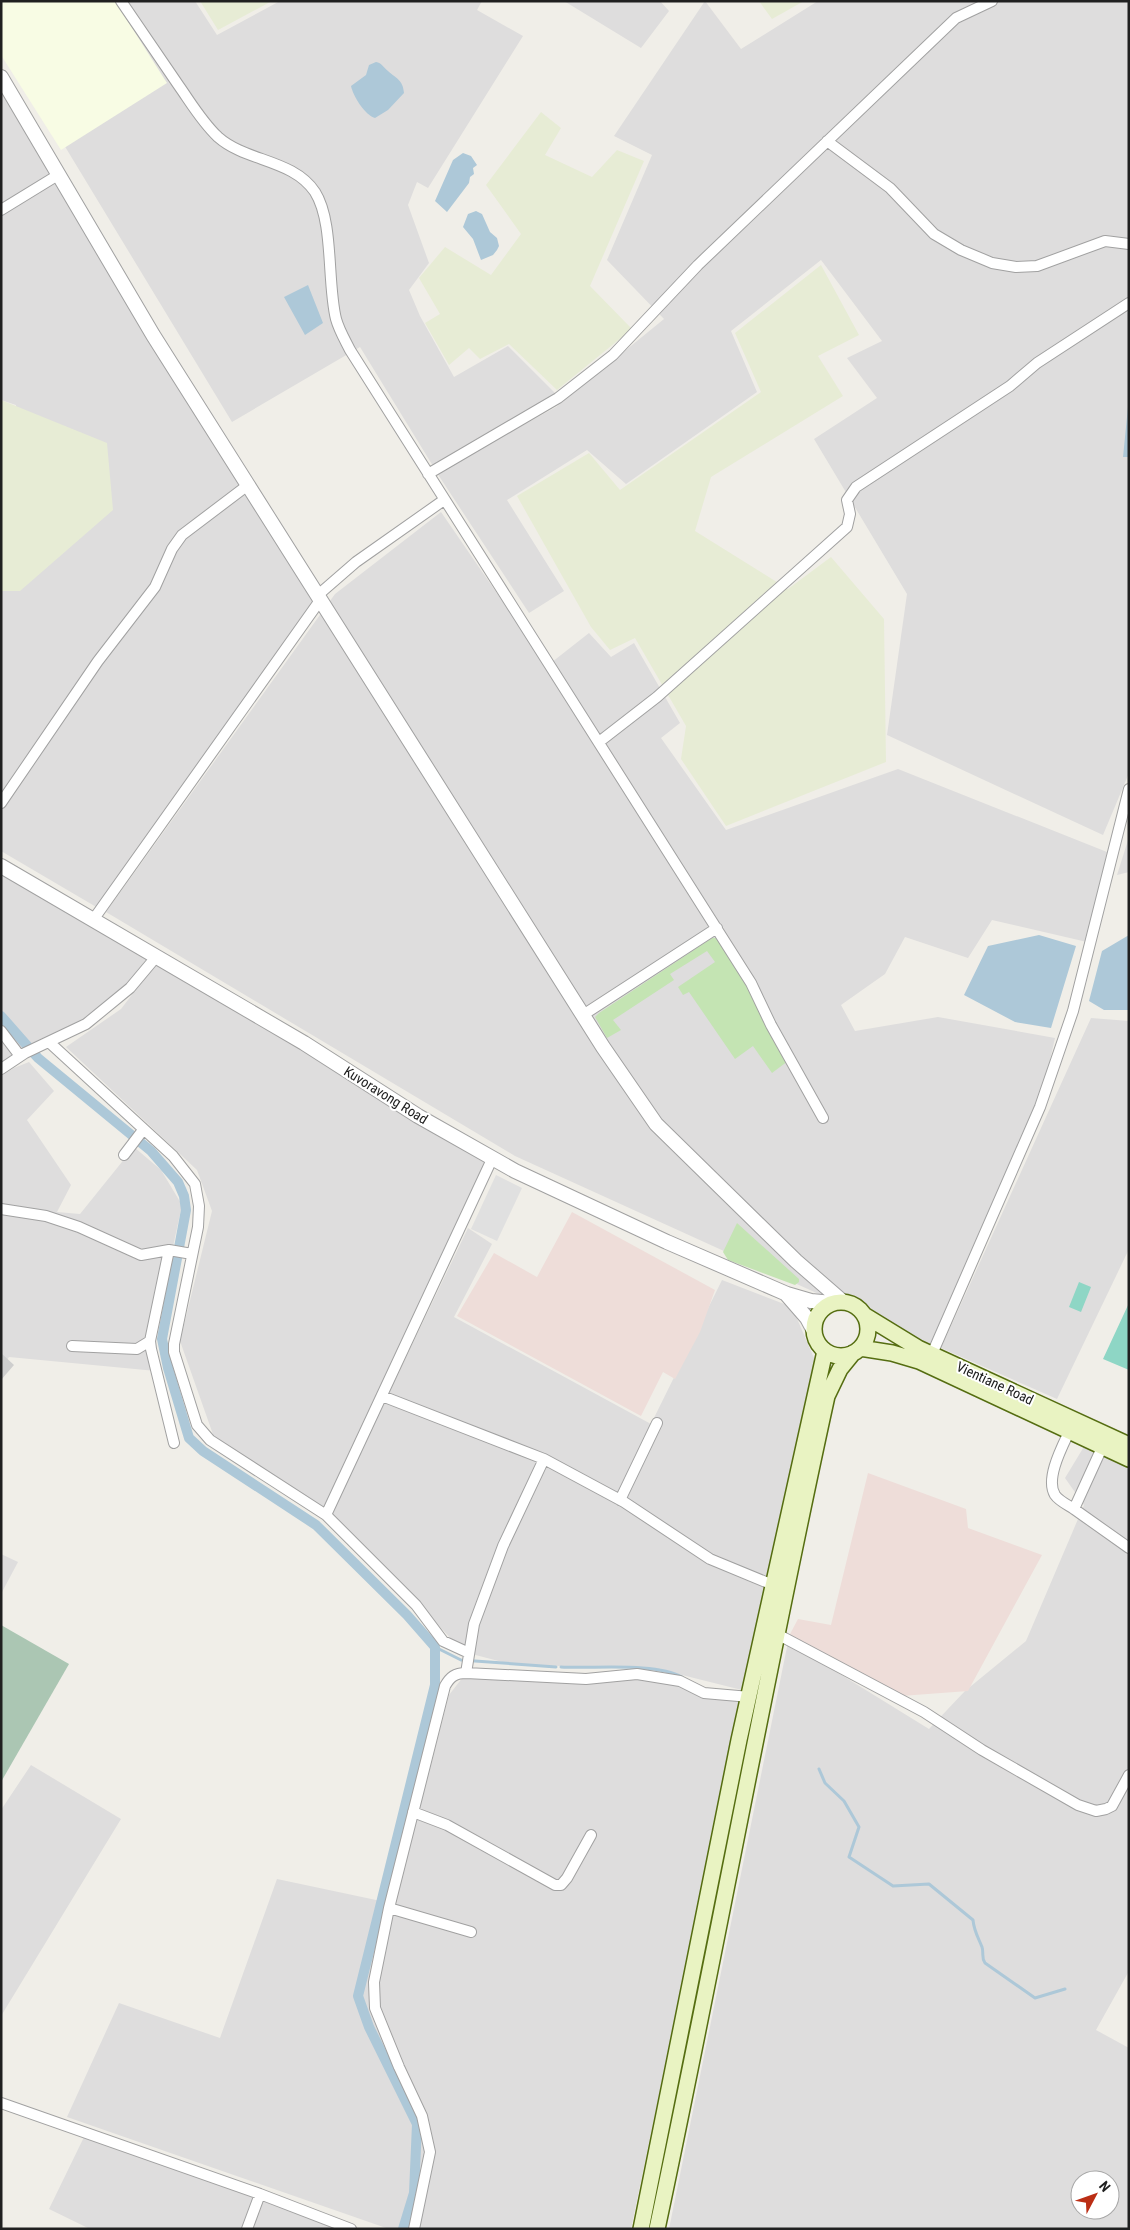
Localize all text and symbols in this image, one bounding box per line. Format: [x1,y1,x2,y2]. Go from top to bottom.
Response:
street label: Kuvoravong Road [341,1063,431,1127]
street label: Vientiane Road [954,1358,1036,1408]
north arrow [1070,2170,1120,2220]
text: N [1096,2178,1114,2195]

